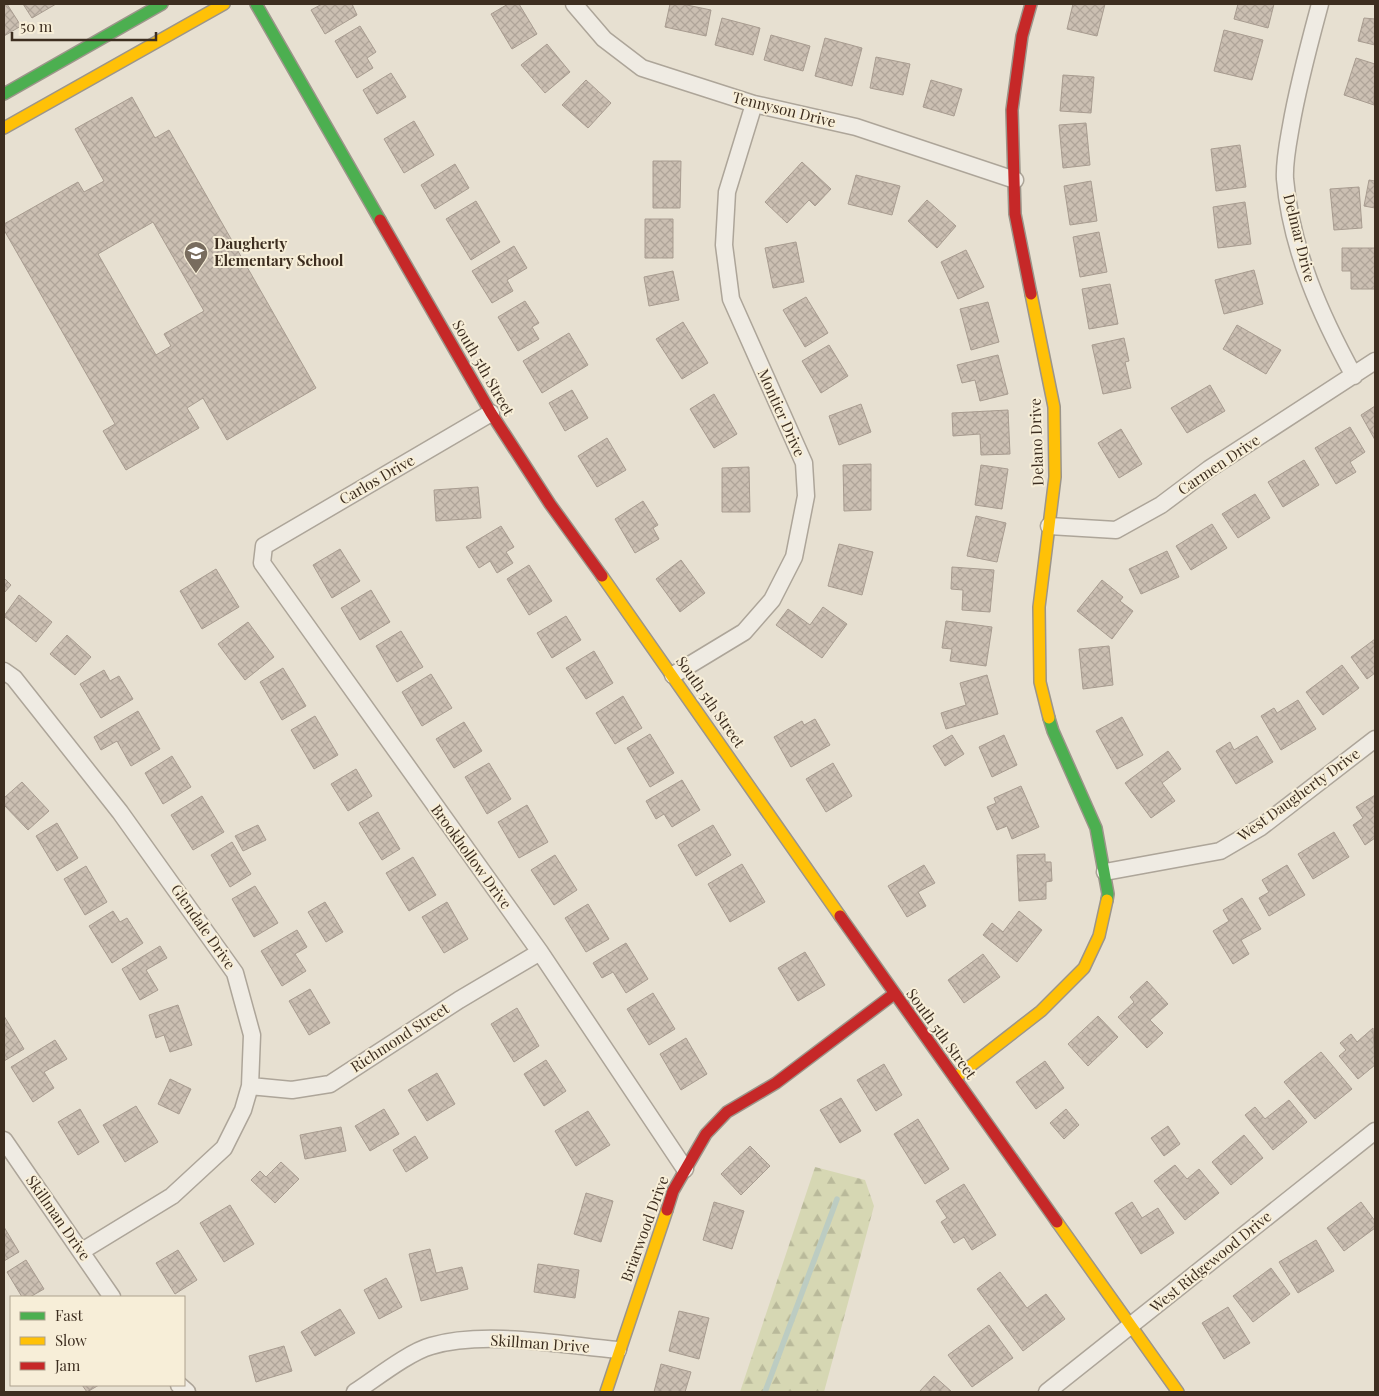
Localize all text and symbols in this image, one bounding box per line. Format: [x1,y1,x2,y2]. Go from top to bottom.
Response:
scale bar [12,10,156,42]
text: 50 m [20,16,53,36]
street label: Tennyson Drive [730,87,838,132]
street label: Delmar Drive [1279,192,1321,284]
place label: Daugherty Elementary School [214,233,344,270]
school or university icon: Daugherty Elementary School [183,240,209,274]
street label: South 5th Street [448,316,520,420]
street label: Montier Drive [754,366,810,460]
street label: Delano Drive [1024,398,1048,486]
street label: Carmen Drive [1174,429,1263,499]
street label: Carlos Drive [335,450,418,509]
street label: South 5th Street [672,652,750,752]
street label: West Daugherty Drive [1232,743,1364,846]
street label: Brookhollow Drive [427,800,517,913]
street label: Glendale Drive [167,880,241,973]
street label: South 5th Street [902,984,982,1083]
street label: Richmond Street [346,998,453,1076]
street label: Skillman Drive [22,1171,96,1264]
street label: Briarwood Drive [616,1173,673,1284]
street label: West Ridgewood Drive [1145,1206,1275,1317]
legend [10,1296,185,1386]
text: Fast [55,1305,84,1325]
text: Slow [55,1330,87,1350]
street label: Skillman Drive [490,1330,590,1356]
text: Jam [54,1355,81,1375]

